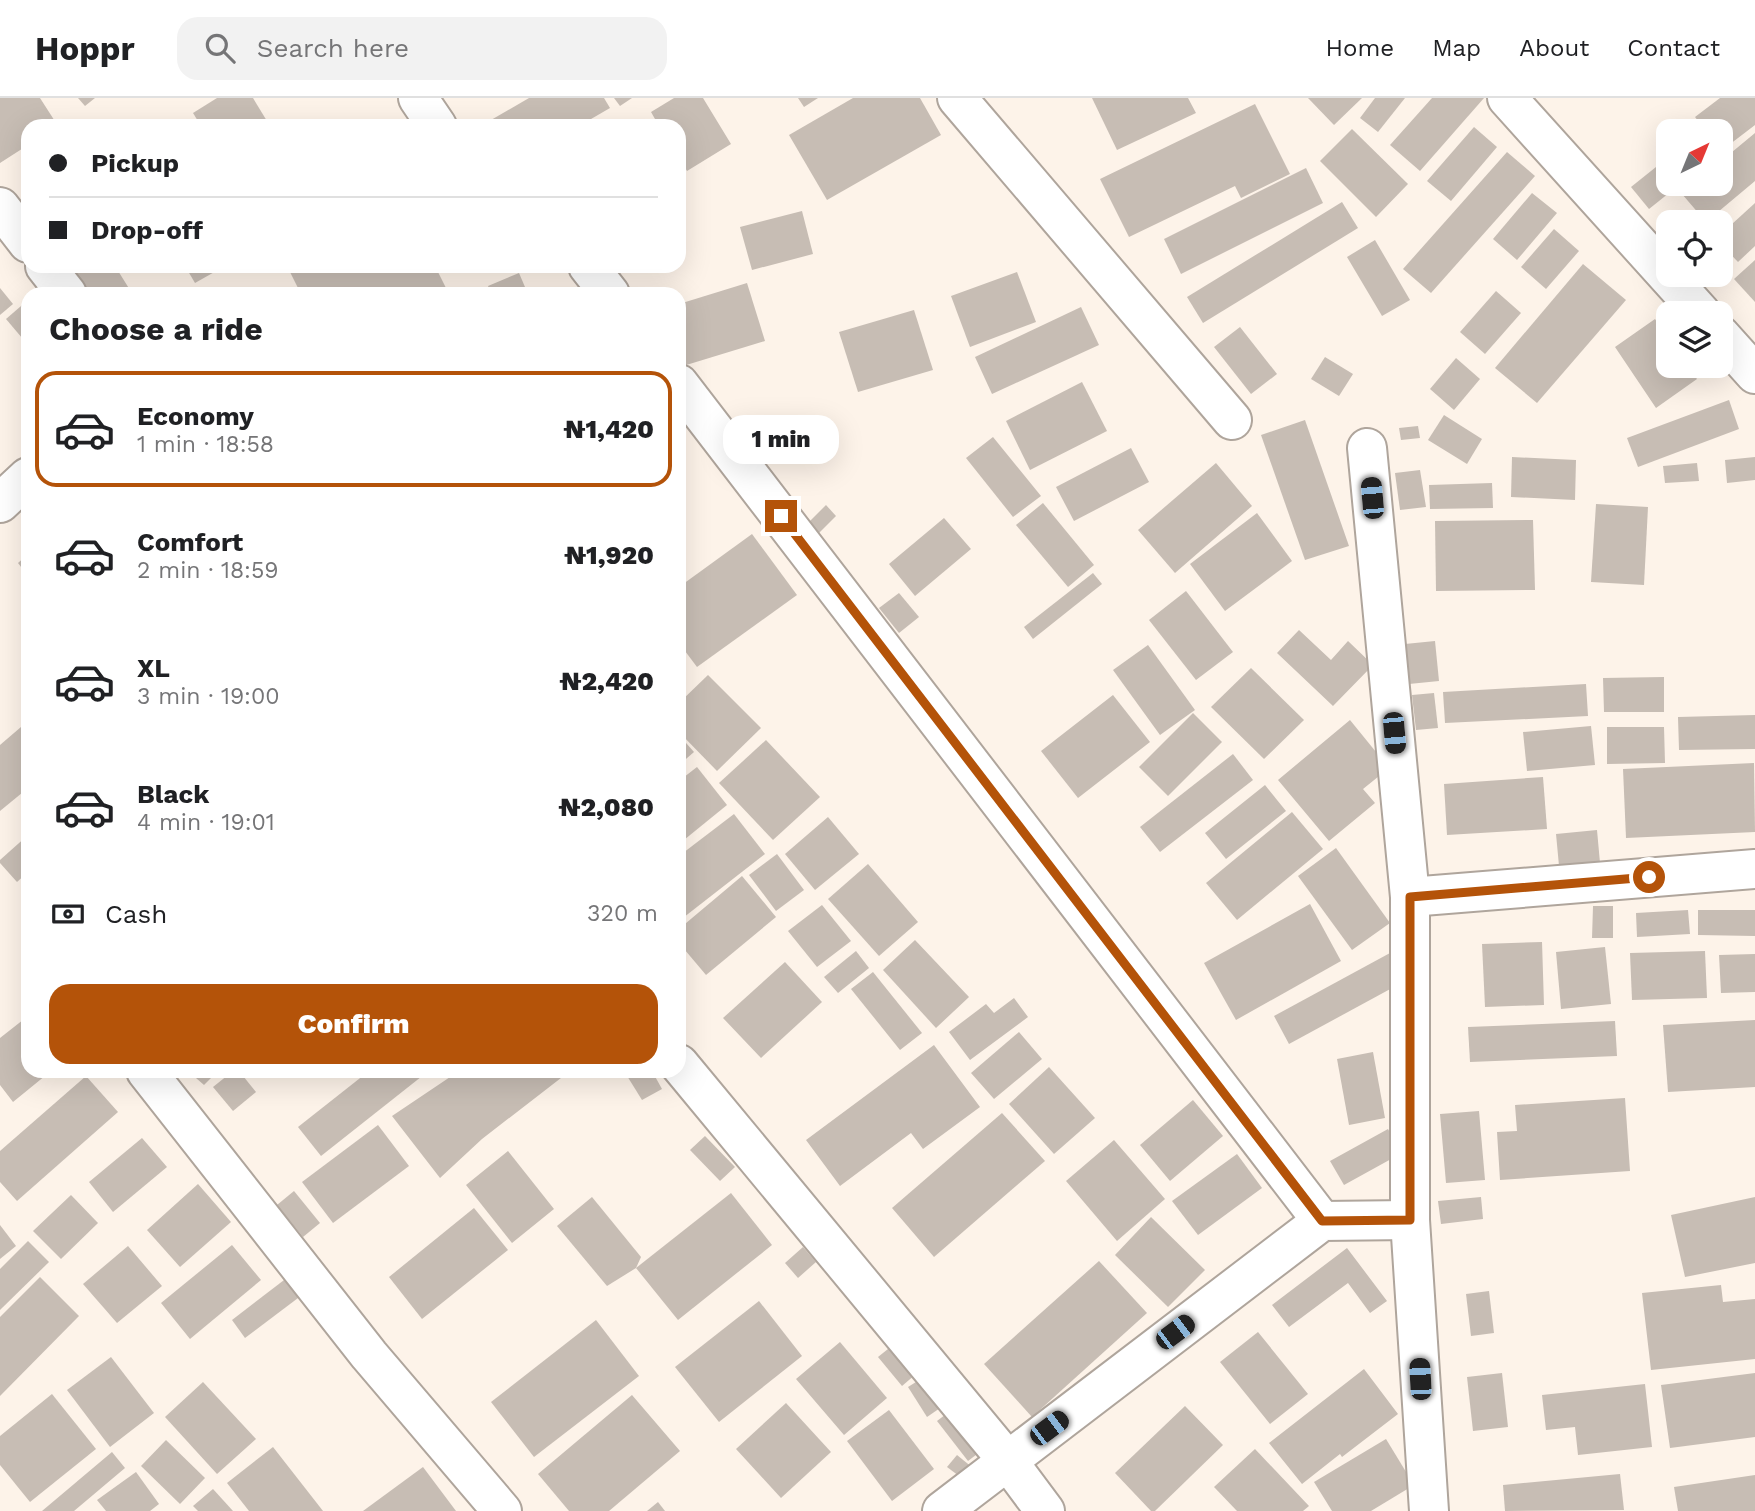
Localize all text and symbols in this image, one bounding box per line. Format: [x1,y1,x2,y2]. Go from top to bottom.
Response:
search box [177,17,667,80]
text: Hoppr [35,29,135,68]
icon: search [201,29,239,67]
text: Search here [257,33,409,63]
text: Home [1326,34,1394,62]
text: Map [1432,34,1481,62]
text: About [1519,34,1589,62]
text: Contact [1627,34,1720,62]
north arrow [1656,119,1732,196]
map controls [1656,119,1733,378]
text: Pickup [91,148,179,178]
button: locate [1656,210,1733,287]
text: Drop-off [91,215,203,245]
button: layers [1656,301,1733,378]
text: Choose a ride [49,310,263,348]
icon: car [53,398,116,461]
text: Economy [137,401,254,431]
text: ₦1,420 [563,414,654,444]
callout: 1 min [723,414,839,464]
text: 1 min [751,426,811,453]
text: 1 min · 18:58 [137,431,274,458]
car [1360,476,1385,520]
route end [765,500,797,532]
icon: car [53,524,116,587]
text: Comfort [137,527,243,557]
text: ₦1,920 [564,540,654,570]
text: 2 min · 18:59 [137,557,278,584]
icon: car [53,650,116,713]
text: XL [137,653,170,683]
text: ₦2,420 [559,666,654,696]
text: 3 min · 19:00 [137,683,280,710]
car [1382,711,1407,755]
icon: car [53,776,116,839]
text: Black [137,779,209,809]
text: ₦2,080 [558,792,654,822]
text: 4 min · 19:01 [137,809,275,836]
route start [1633,861,1665,893]
icon: cash [49,895,87,933]
text: Cash [105,899,167,929]
text: 320 m [587,900,658,927]
button: Confirm [49,984,658,1064]
car [1152,1311,1199,1353]
car [1409,1357,1432,1401]
car [1026,1407,1073,1449]

